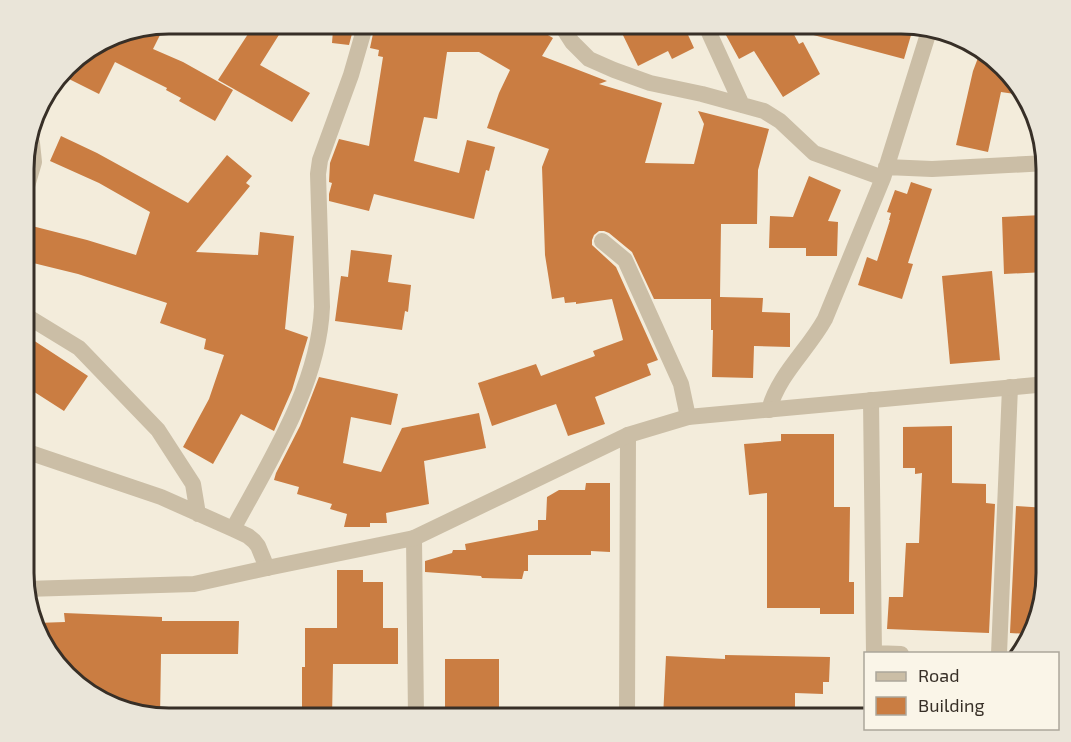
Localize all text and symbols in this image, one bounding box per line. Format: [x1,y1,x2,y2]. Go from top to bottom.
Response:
legend [864,652,1059,730]
text: Road [918,664,959,686]
text: Building [918,694,985,716]

